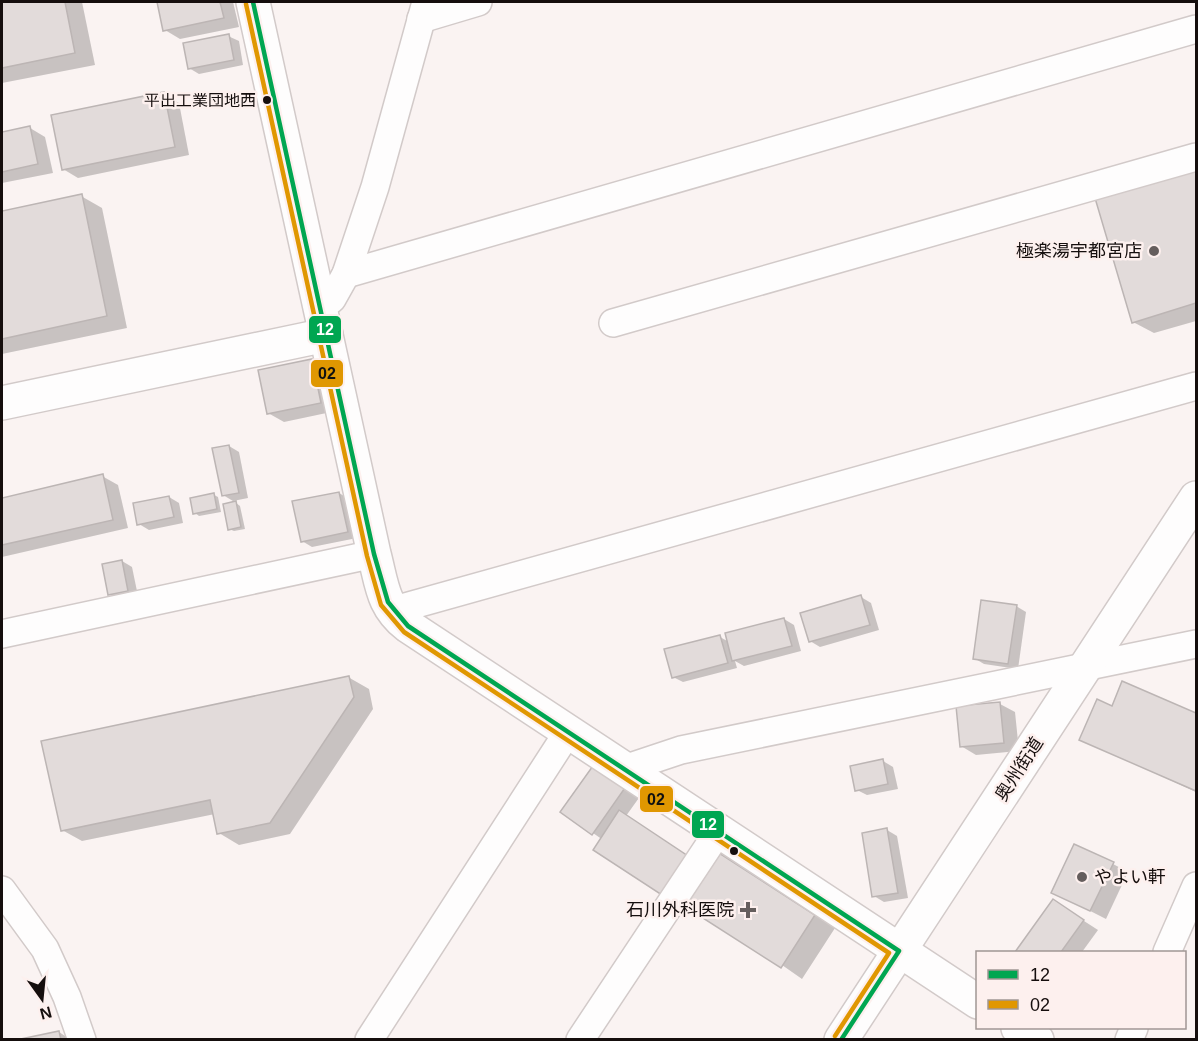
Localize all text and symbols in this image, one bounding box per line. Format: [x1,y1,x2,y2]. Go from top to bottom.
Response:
place label: 平出工業団地西 [144,92,256,109]
marker: 平出工業団地西 [261,94,273,106]
place label: 極楽湯宇都宮店 [1016,241,1142,261]
marker: 極楽湯宇都宮店 [1147,244,1161,258]
line badge: 12 [308,315,342,344]
text: 12 [316,321,334,338]
line badge: 02 [310,359,344,388]
text: 02 [318,365,336,382]
street label: 奥州街道 [991,733,1047,805]
line badge: 02 [639,785,674,813]
text: 02 [647,791,665,808]
line badge: 12 [691,810,725,839]
text: 12 [699,816,717,833]
unlabelled marker [728,845,740,857]
place label: やよい軒 [1094,867,1166,887]
marker: やよい軒 [1075,870,1089,884]
place label: 石川外科医院 [626,900,734,920]
marker: 石川外科医院 [739,901,757,919]
legend [976,951,1186,1029]
text: 12 [1030,965,1050,985]
north arrow [12,969,72,1029]
text: 02 [1030,995,1050,1015]
text: N [38,1003,54,1023]

